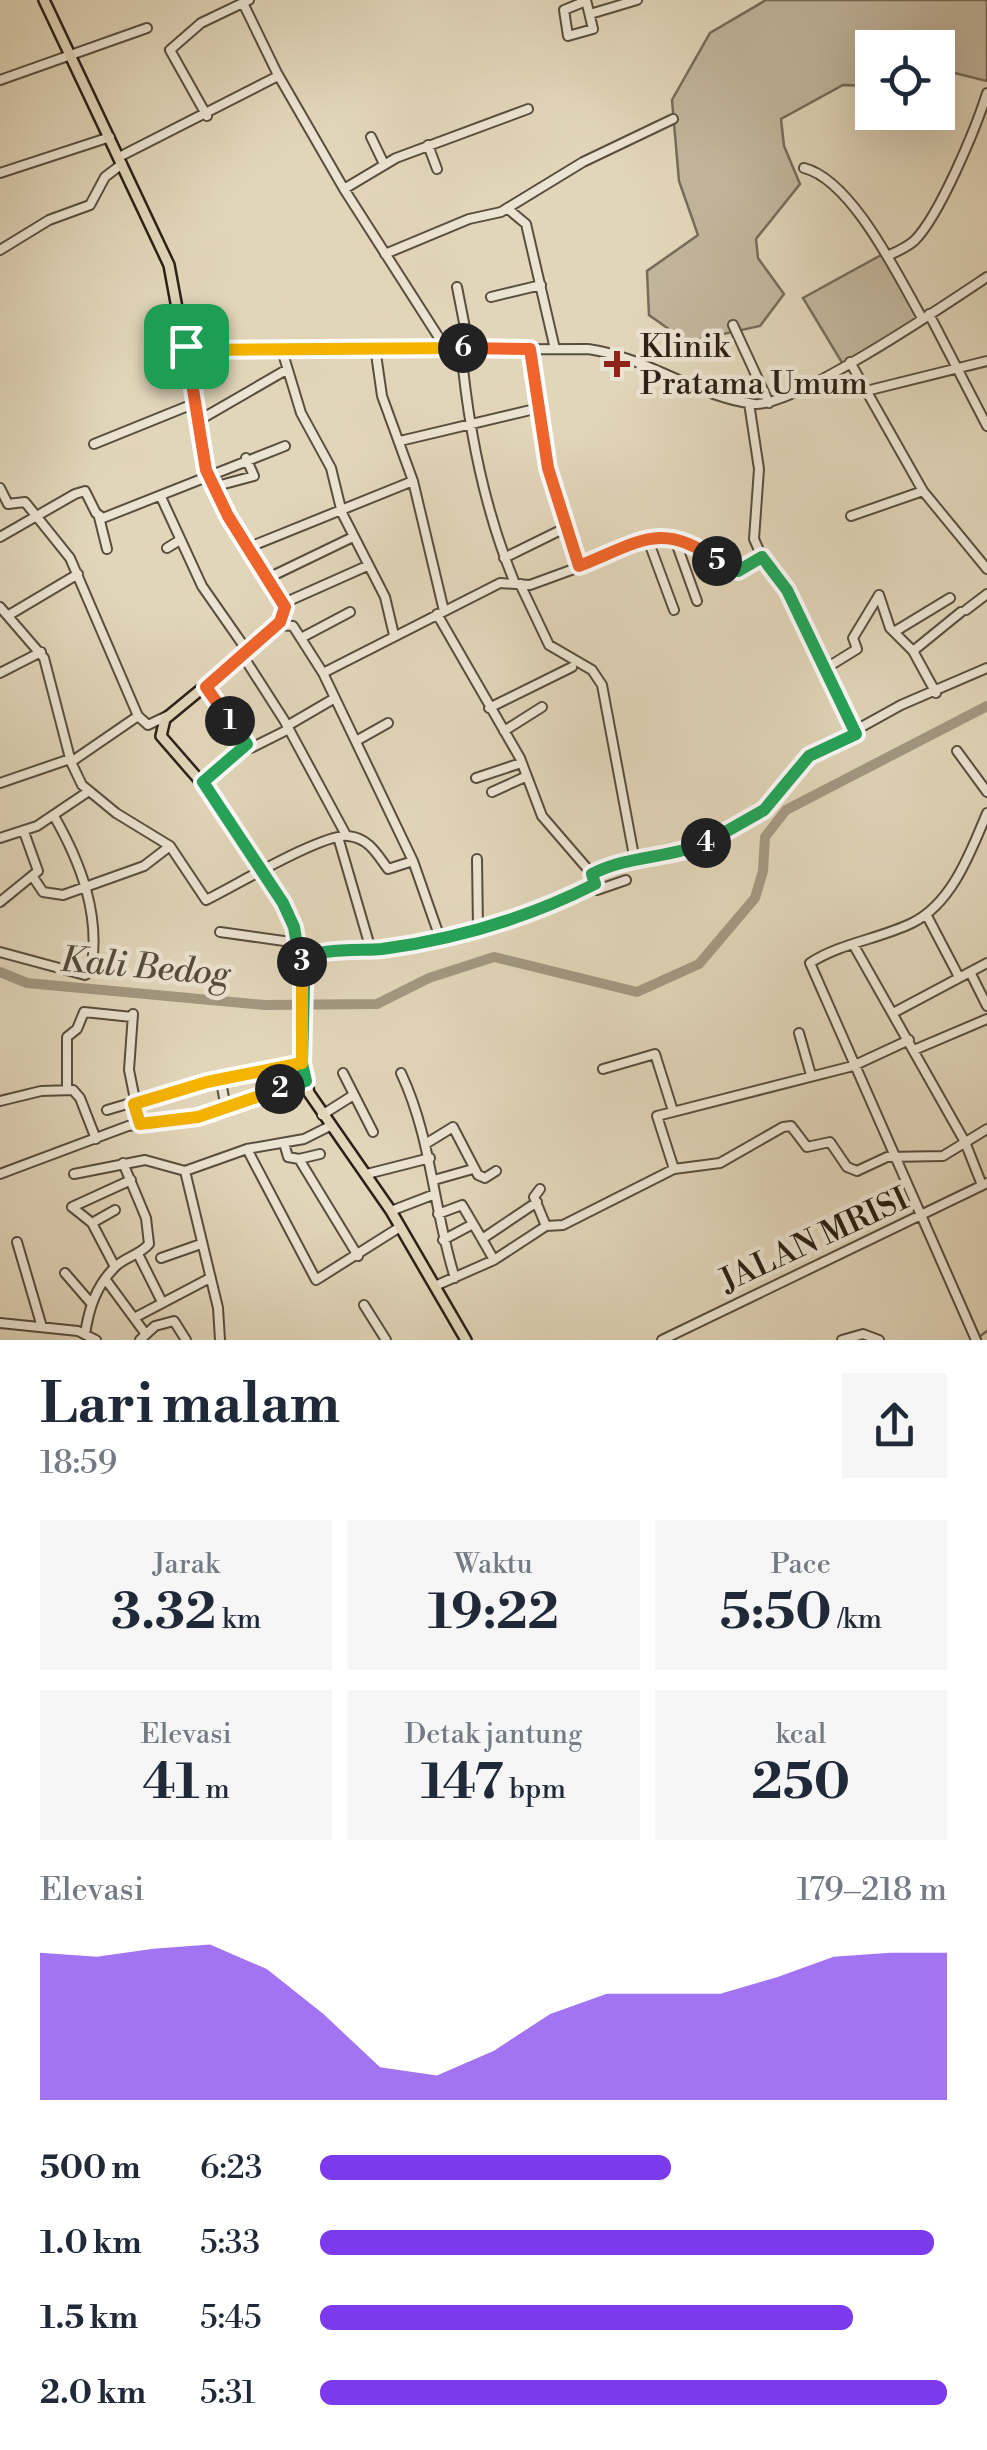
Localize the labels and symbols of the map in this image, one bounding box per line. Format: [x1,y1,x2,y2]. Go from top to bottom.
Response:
pin [144,304,229,389]
pin: 6 [438,323,488,373]
place label: Klinik Pratama Umum [640,327,868,404]
marker: Klinik Pratama Umum [604,351,630,377]
pin: 5 [692,536,742,586]
pin: 1 [205,696,255,746]
pin: 4 [681,818,731,868]
pin: 3 [277,937,327,987]
water label: Kali Bedog [58,939,233,996]
pin: 2 [255,1064,305,1114]
street label: JALAN MRISI [713,1179,915,1301]

